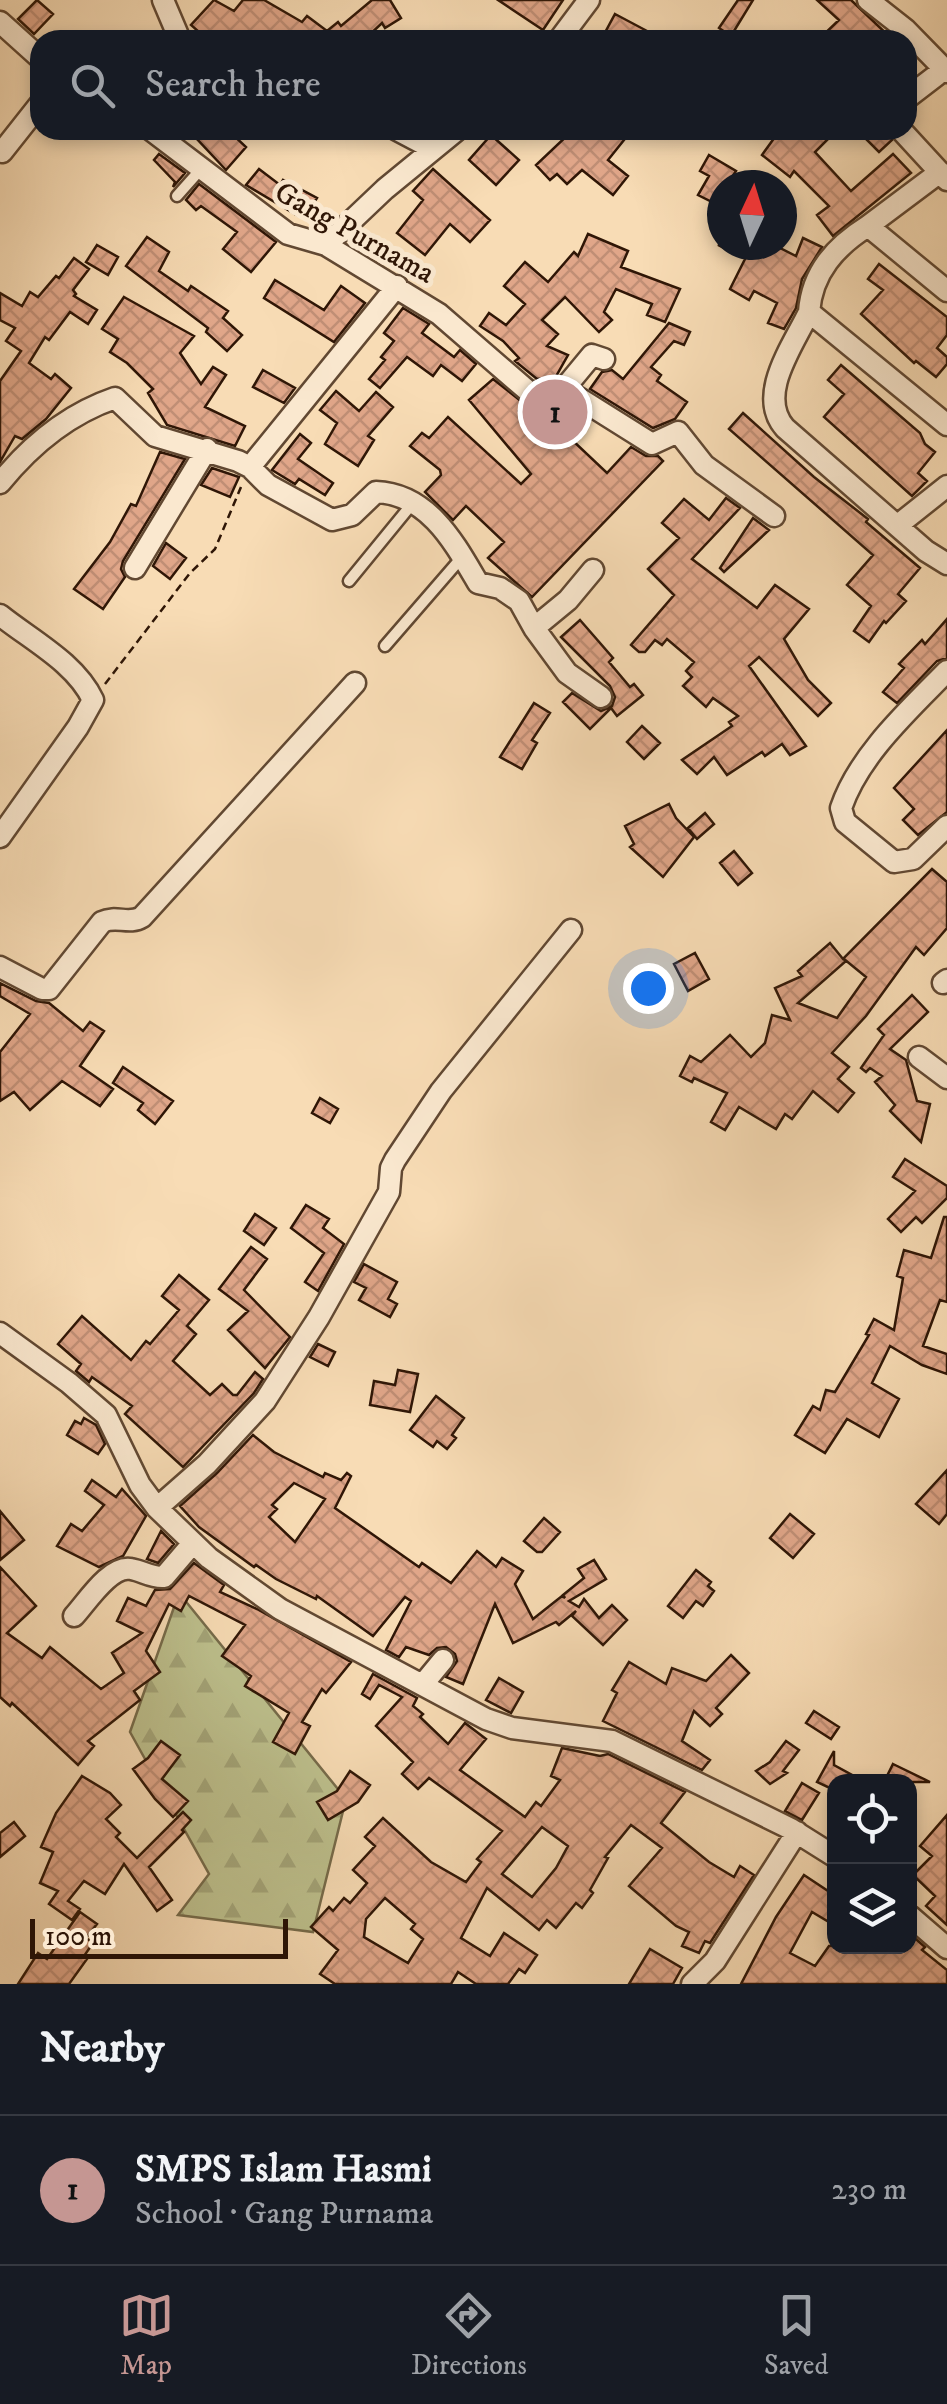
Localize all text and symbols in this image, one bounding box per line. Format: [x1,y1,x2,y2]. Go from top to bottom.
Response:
search box [30,30,917,140]
icon: search [65,58,120,113]
text: Search here [145,61,321,109]
north arrow [707,170,797,260]
street label: Gang Purnama [268,174,441,293]
pin: 1 [522,374,588,450]
your location [623,963,674,1014]
map controls [827,1774,917,1954]
button: locate [827,1774,917,1864]
button: layers [827,1864,917,1954]
scale bar [30,1914,288,1958]
text: 100 m [45,1919,112,1954]
text: Nearby [40,2023,164,2075]
text: SMPS Islam Hasmi [135,2146,432,2194]
text: 1 [67,2170,78,2210]
text: 230 m [831,2170,907,2210]
text: School · Gang Purnama [135,2194,433,2234]
tab: Map [119,2288,174,2383]
tab: Directions [411,2288,527,2383]
tab: Saved [764,2288,828,2383]

